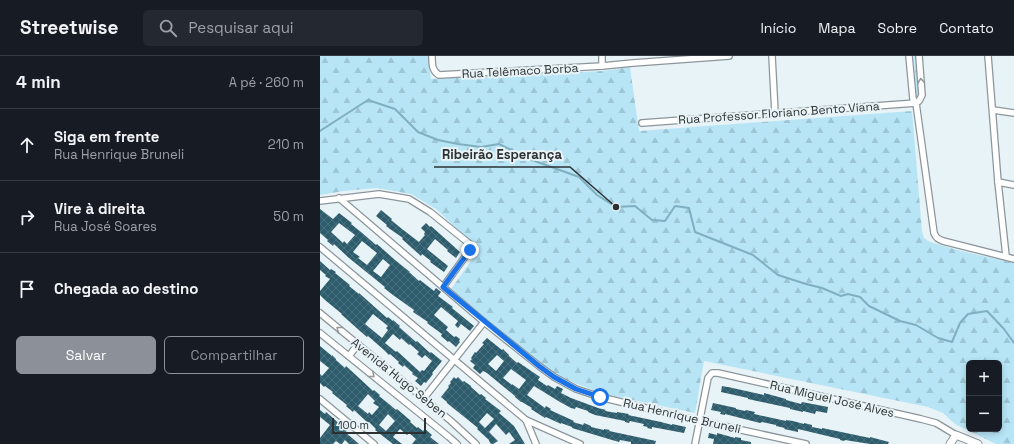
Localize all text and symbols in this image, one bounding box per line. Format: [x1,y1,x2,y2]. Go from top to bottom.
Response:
search box [143,10,423,46]
text: Streetwise [20,15,119,40]
icon: search [157,17,179,39]
text: Pesquisar aqui [189,18,294,37]
text: Início [760,19,796,37]
text: Mapa [818,19,856,37]
text: Sobre [878,19,917,37]
text: Contato [939,19,994,37]
street label: Rua Telêmaco Borba [461,60,579,82]
text: 4 min [16,71,61,93]
text: A pé · 260 m [229,74,304,91]
one-way arrow [916,78,925,84]
street label: Rua Professor Floriano Bento Viana [678,98,880,128]
text: Siga em frente [54,127,160,146]
icon: ahead [16,134,38,156]
text: 210 m [268,136,304,153]
callout: Ribeirão Esperança [434,142,570,167]
text: Rua Henrique Bruneli [54,146,184,163]
text: Ribeirão Esperança [442,146,562,163]
text: Vire à direita [54,199,145,218]
icon: right [16,206,38,228]
text: 50 m [273,208,304,225]
text: Rua José Soares [54,218,157,235]
route end [461,241,479,259]
icon: arrive [16,278,38,300]
text: Chegada ao destino [54,279,198,298]
one-way arrow [337,326,344,333]
street label: Avenida Hugo Seben [348,334,450,422]
button: Salvar [16,336,156,374]
button: Compartilhar [164,336,304,374]
map controls [966,360,1002,432]
button: + [966,360,1002,396]
one-way arrow [368,370,375,377]
street label: Rua Miguel José Alves [768,377,896,421]
route start [591,388,609,406]
street label: Rua Henrique Bruneli [622,395,742,437]
button: − [966,396,1002,432]
scale bar [332,416,426,435]
text: 100 m [338,418,369,432]

